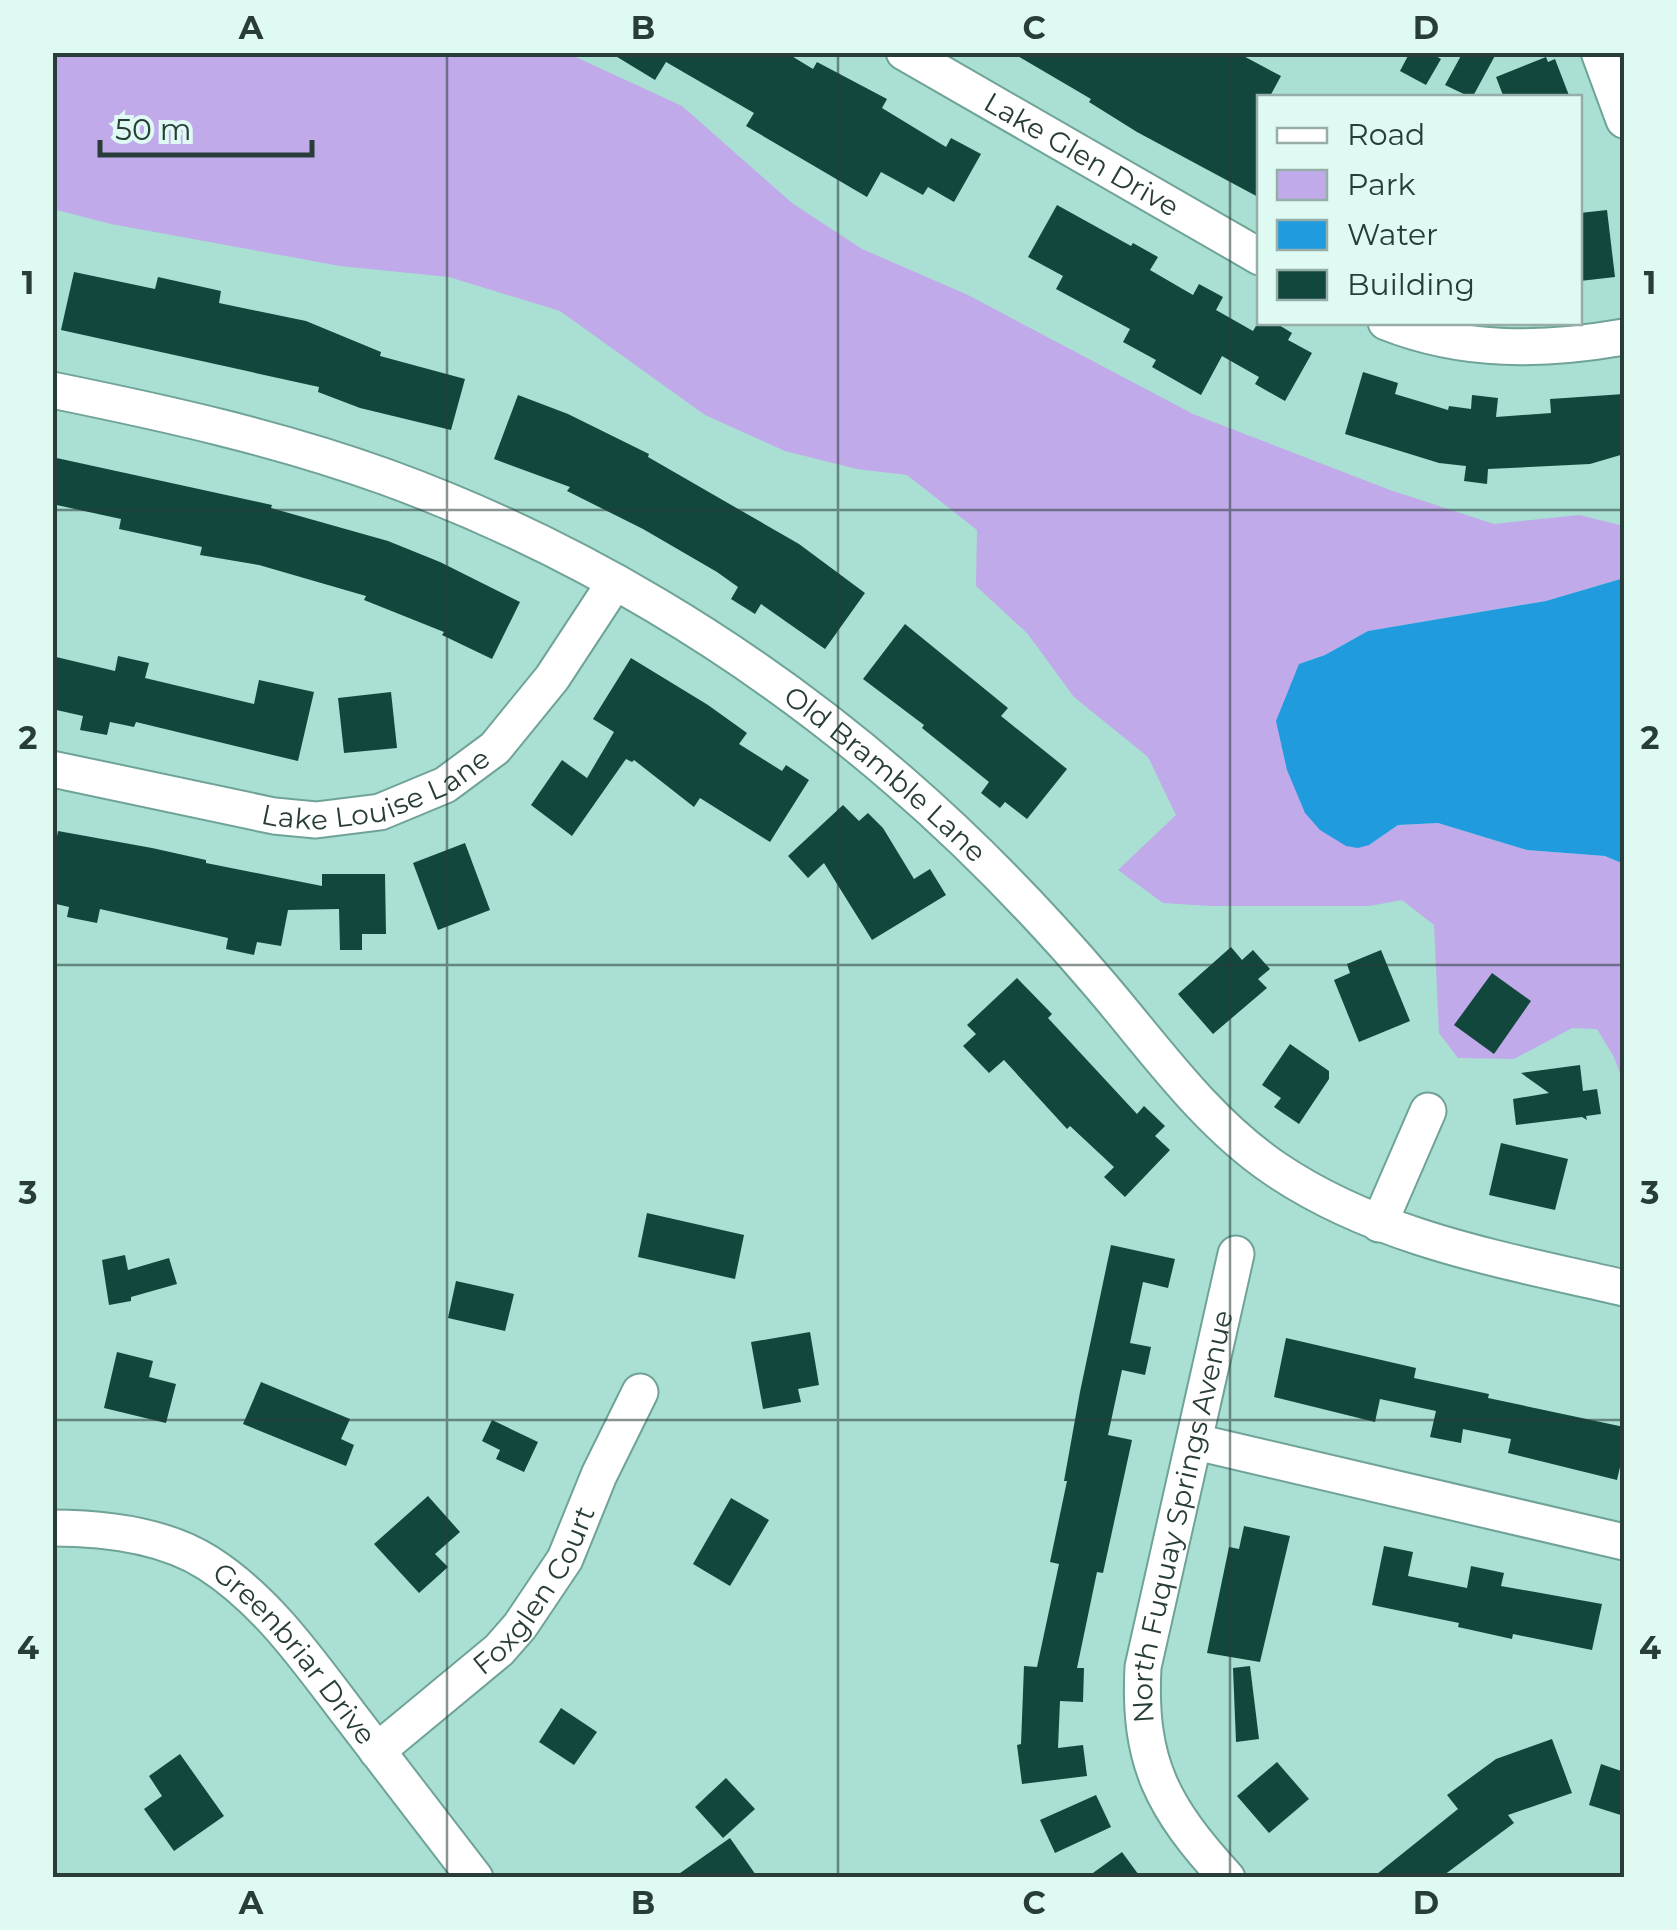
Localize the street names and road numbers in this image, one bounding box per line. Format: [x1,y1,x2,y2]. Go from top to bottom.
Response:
street label: Lake Glen Drive [978,85,1185,224]
street label: Old Bramble Lane [778,679,993,869]
street label: Lake Louise Lane [259,741,496,838]
street label: North Fuquay Springs Avenue [1125,1307,1240,1724]
street label: Foxglen Court [466,1501,602,1682]
street label: Greenbriar Drive [207,1555,383,1751]

